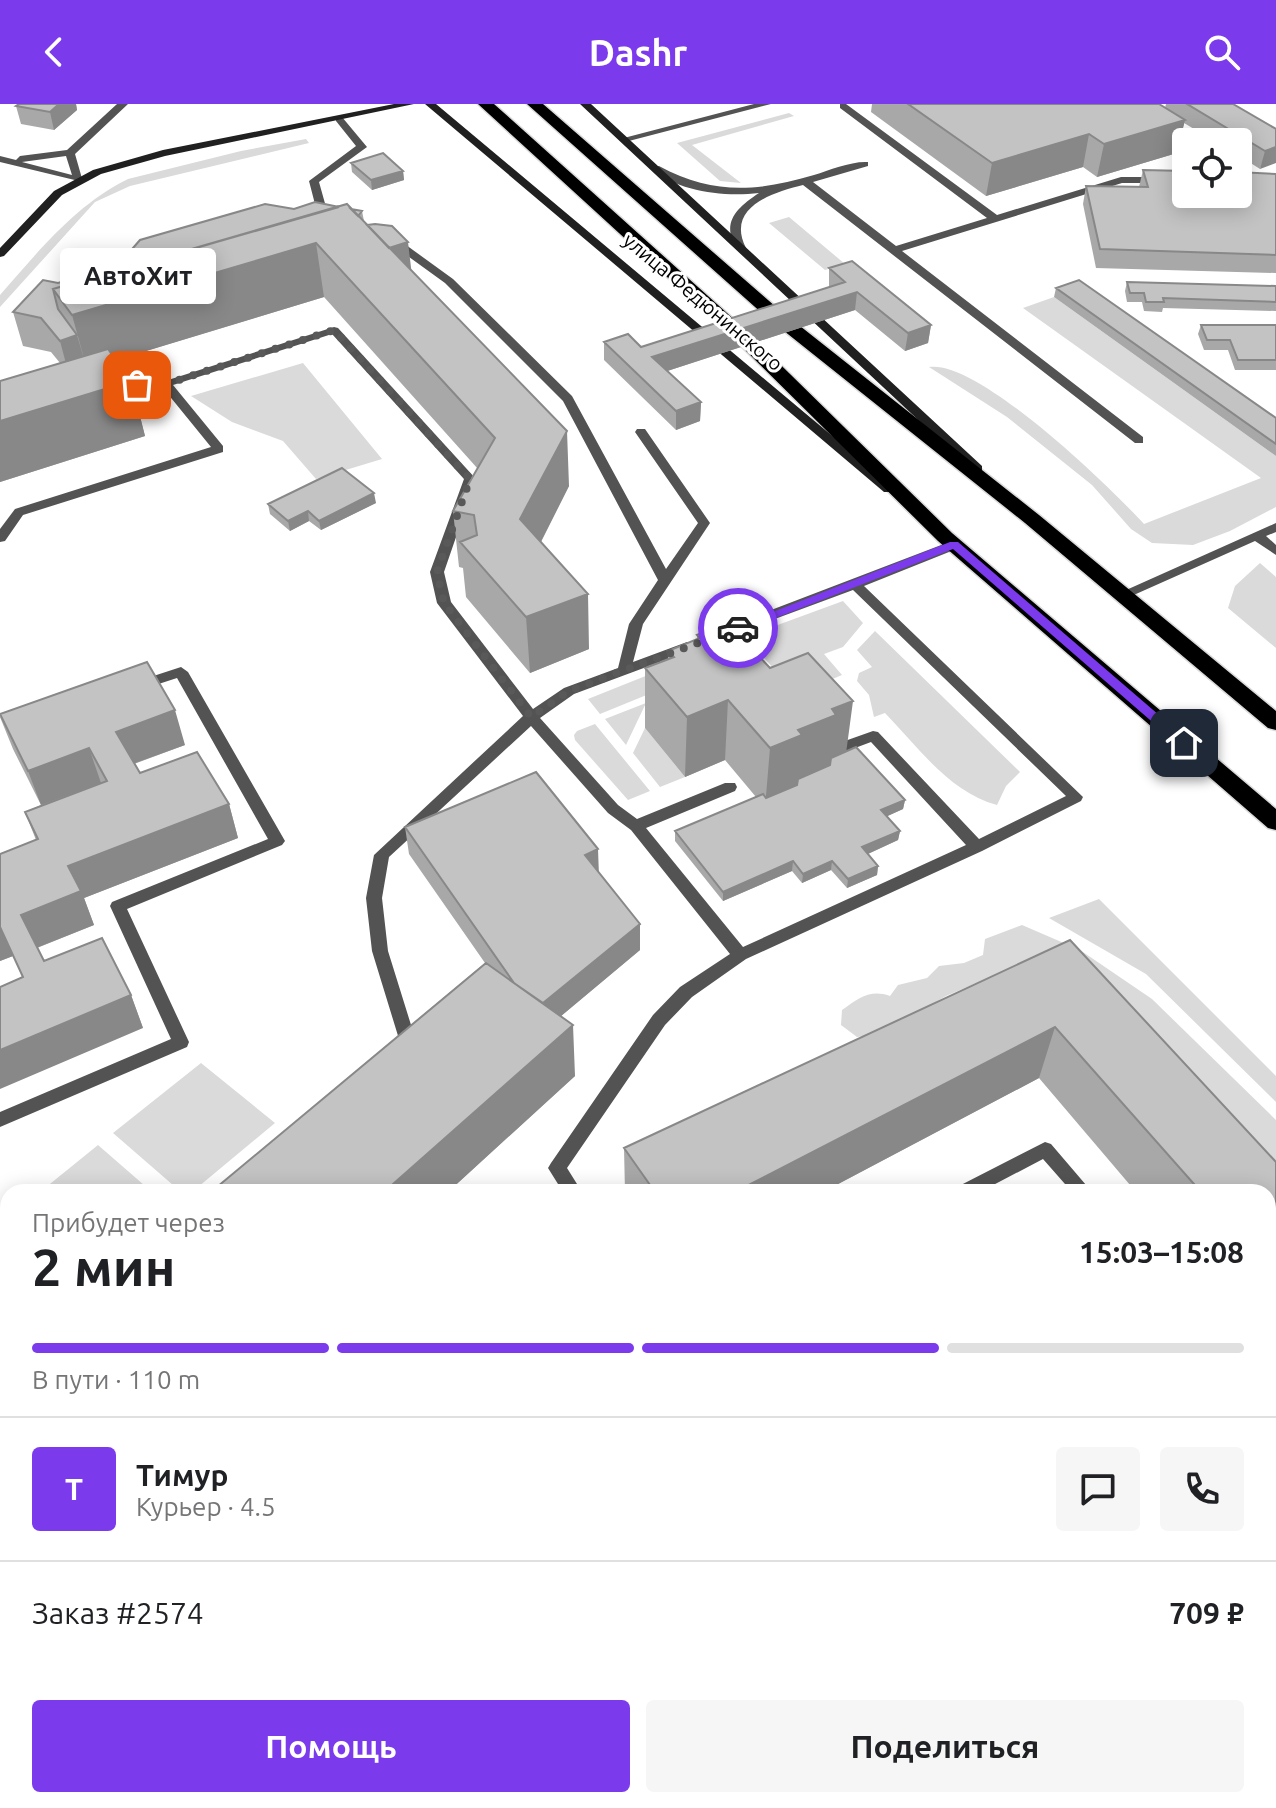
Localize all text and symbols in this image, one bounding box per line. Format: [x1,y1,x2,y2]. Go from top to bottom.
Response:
icon: back [32,30,76,74]
icon: search [1200,30,1244,74]
text: Dashr [589,32,687,73]
map controls [1172,128,1252,208]
button: locate [1172,128,1252,208]
street label: улица Федюнинского [619,228,788,375]
callout: АвтоХит [59,249,215,305]
text: АвтоХит [84,261,192,290]
pin [103,351,171,419]
icon: bag [115,363,159,407]
courier [698,588,778,668]
icon: car [716,606,760,650]
pin [1150,709,1218,777]
icon: home [1162,721,1206,765]
text: Прибудет через [32,1208,225,1237]
text: 15:03–15:08 [1079,1235,1244,1269]
text: 2 мин [32,1238,175,1296]
text: В пути · 110 m [32,1365,200,1394]
button: chat [1056,1447,1140,1531]
button: phone [1160,1447,1244,1531]
text: Тимур [136,1458,228,1492]
text: Т [65,1472,83,1506]
text: Курьер · 4.5 [136,1492,276,1521]
text: Заказ #2574 [32,1596,204,1630]
text: 709 ₽ [1169,1596,1244,1630]
button: Помощь [32,1700,630,1792]
button: Поделиться [646,1700,1244,1792]

